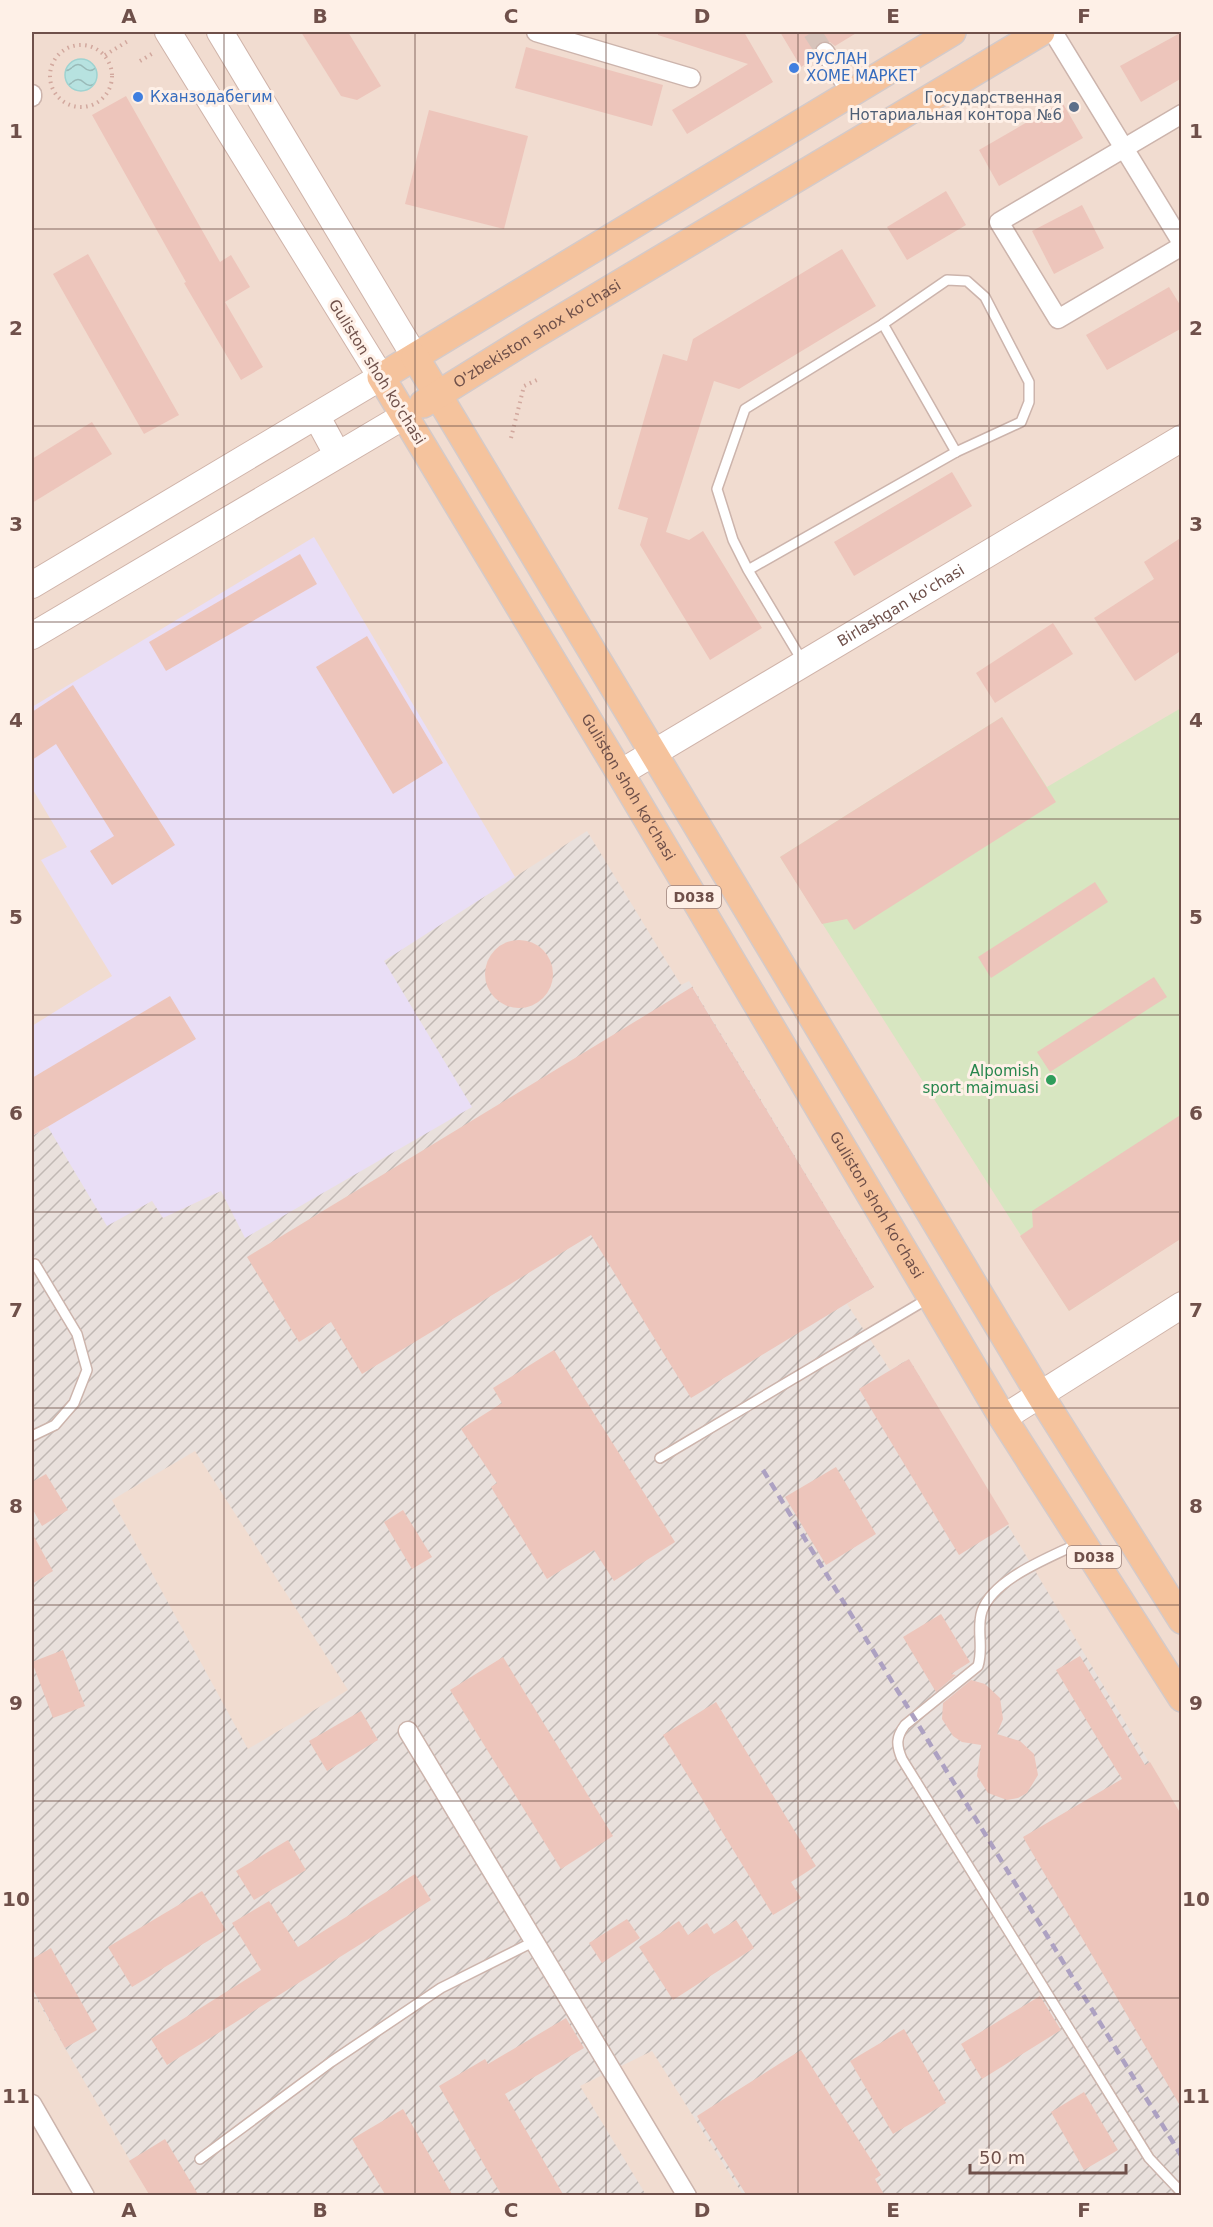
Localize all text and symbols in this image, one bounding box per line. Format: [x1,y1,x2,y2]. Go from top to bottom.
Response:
text: A [121,4,137,28]
text: B [312,4,328,28]
text: C [504,4,518,28]
text: D [694,4,710,28]
text: E [886,4,900,28]
text: F [1077,4,1091,28]
place label: РУСЛАН ХОМЕ МАРКЕТ [806,50,918,85]
marker: РУСЛАН ХОМЕ МАРКЕТ [787,61,801,75]
place label: Кханзодабегим [150,88,273,106]
place label: Государственная Нотариальная контора №6 [849,89,1062,124]
marker: Кханзодабегим [131,90,145,104]
marker: Государственная Нотариальная контора №6 [1067,100,1081,114]
text: 1 [9,119,23,143]
text: 1 [1189,119,1203,143]
street label: O'zbekiston shox ko'chasi [450,276,624,392]
street label: Guliston shoh ko'chasi [325,296,429,448]
text: 2 [9,316,23,340]
text: 2 [1189,316,1203,340]
text: 3 [9,512,23,536]
text: 3 [1189,512,1203,536]
street label: Birlashgan ko'chasi [834,561,968,650]
text: 4 [9,708,23,732]
text: 4 [1189,708,1203,732]
street label: Guliston shoh ko'chasi [577,710,679,864]
road number: D038 [667,886,721,908]
text: 5 [9,905,23,929]
text: 5 [1189,905,1203,929]
place label: Alpomish sport majmuasi [922,1062,1039,1097]
marker: Alpomish sport majmuasi [1044,1073,1058,1087]
text: 6 [9,1101,23,1125]
text: 6 [1189,1101,1203,1125]
street label: Guliston shoh ko'chasi [826,1128,927,1282]
text: 7 [9,1298,23,1322]
text: 7 [1189,1298,1203,1322]
text: 8 [9,1494,23,1518]
text: 8 [1189,1494,1203,1518]
road number: D038 [1067,1546,1121,1568]
text: 9 [9,1691,23,1715]
text: 9 [1189,1691,1203,1715]
text: 10 [2,1887,30,1911]
text: 10 [1182,1887,1210,1911]
text: 11 [2,2084,30,2108]
text: 11 [1182,2084,1210,2108]
scale bar [970,2137,1126,2175]
text: 50 m [979,2147,1025,2168]
text: A [121,2198,137,2222]
text: B [312,2198,328,2222]
text: C [504,2198,518,2222]
text: D [694,2198,710,2222]
text: E [886,2198,900,2222]
text: F [1077,2198,1091,2222]

